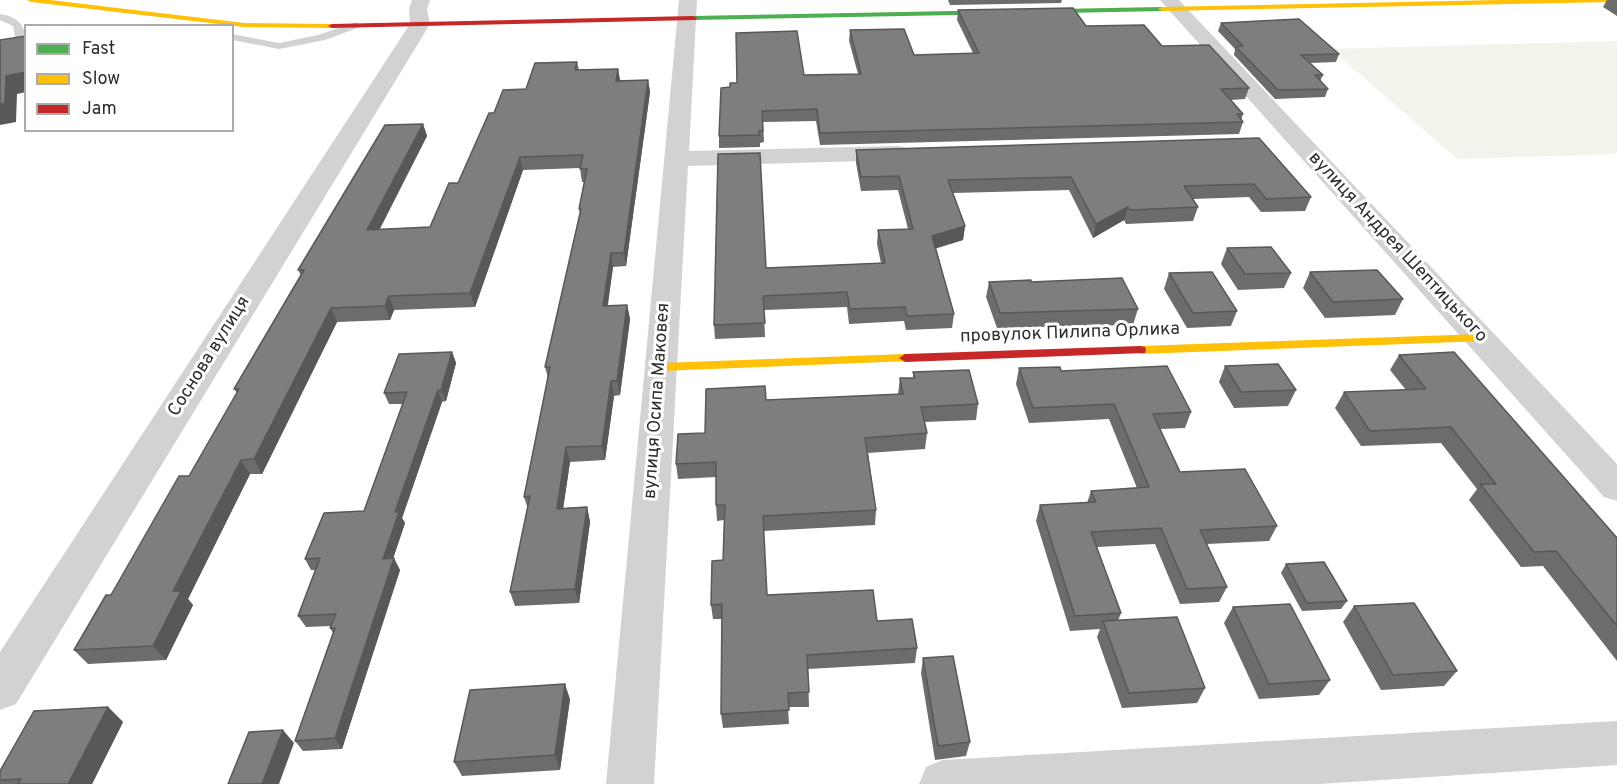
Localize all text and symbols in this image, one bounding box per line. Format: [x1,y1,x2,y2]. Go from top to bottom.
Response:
legend [24,24,234,132]
text: Fast [82,38,115,61]
text: Slow [82,68,120,91]
text: Jam [82,98,117,121]
street label: вулиця Андрея Шептицького [1303,148,1491,348]
street label: Соснова вулиця [164,293,256,421]
street label: вулиця Осипа Маковея [640,302,676,500]
street label: провулок Пилипа Орлика [960,319,1180,349]

